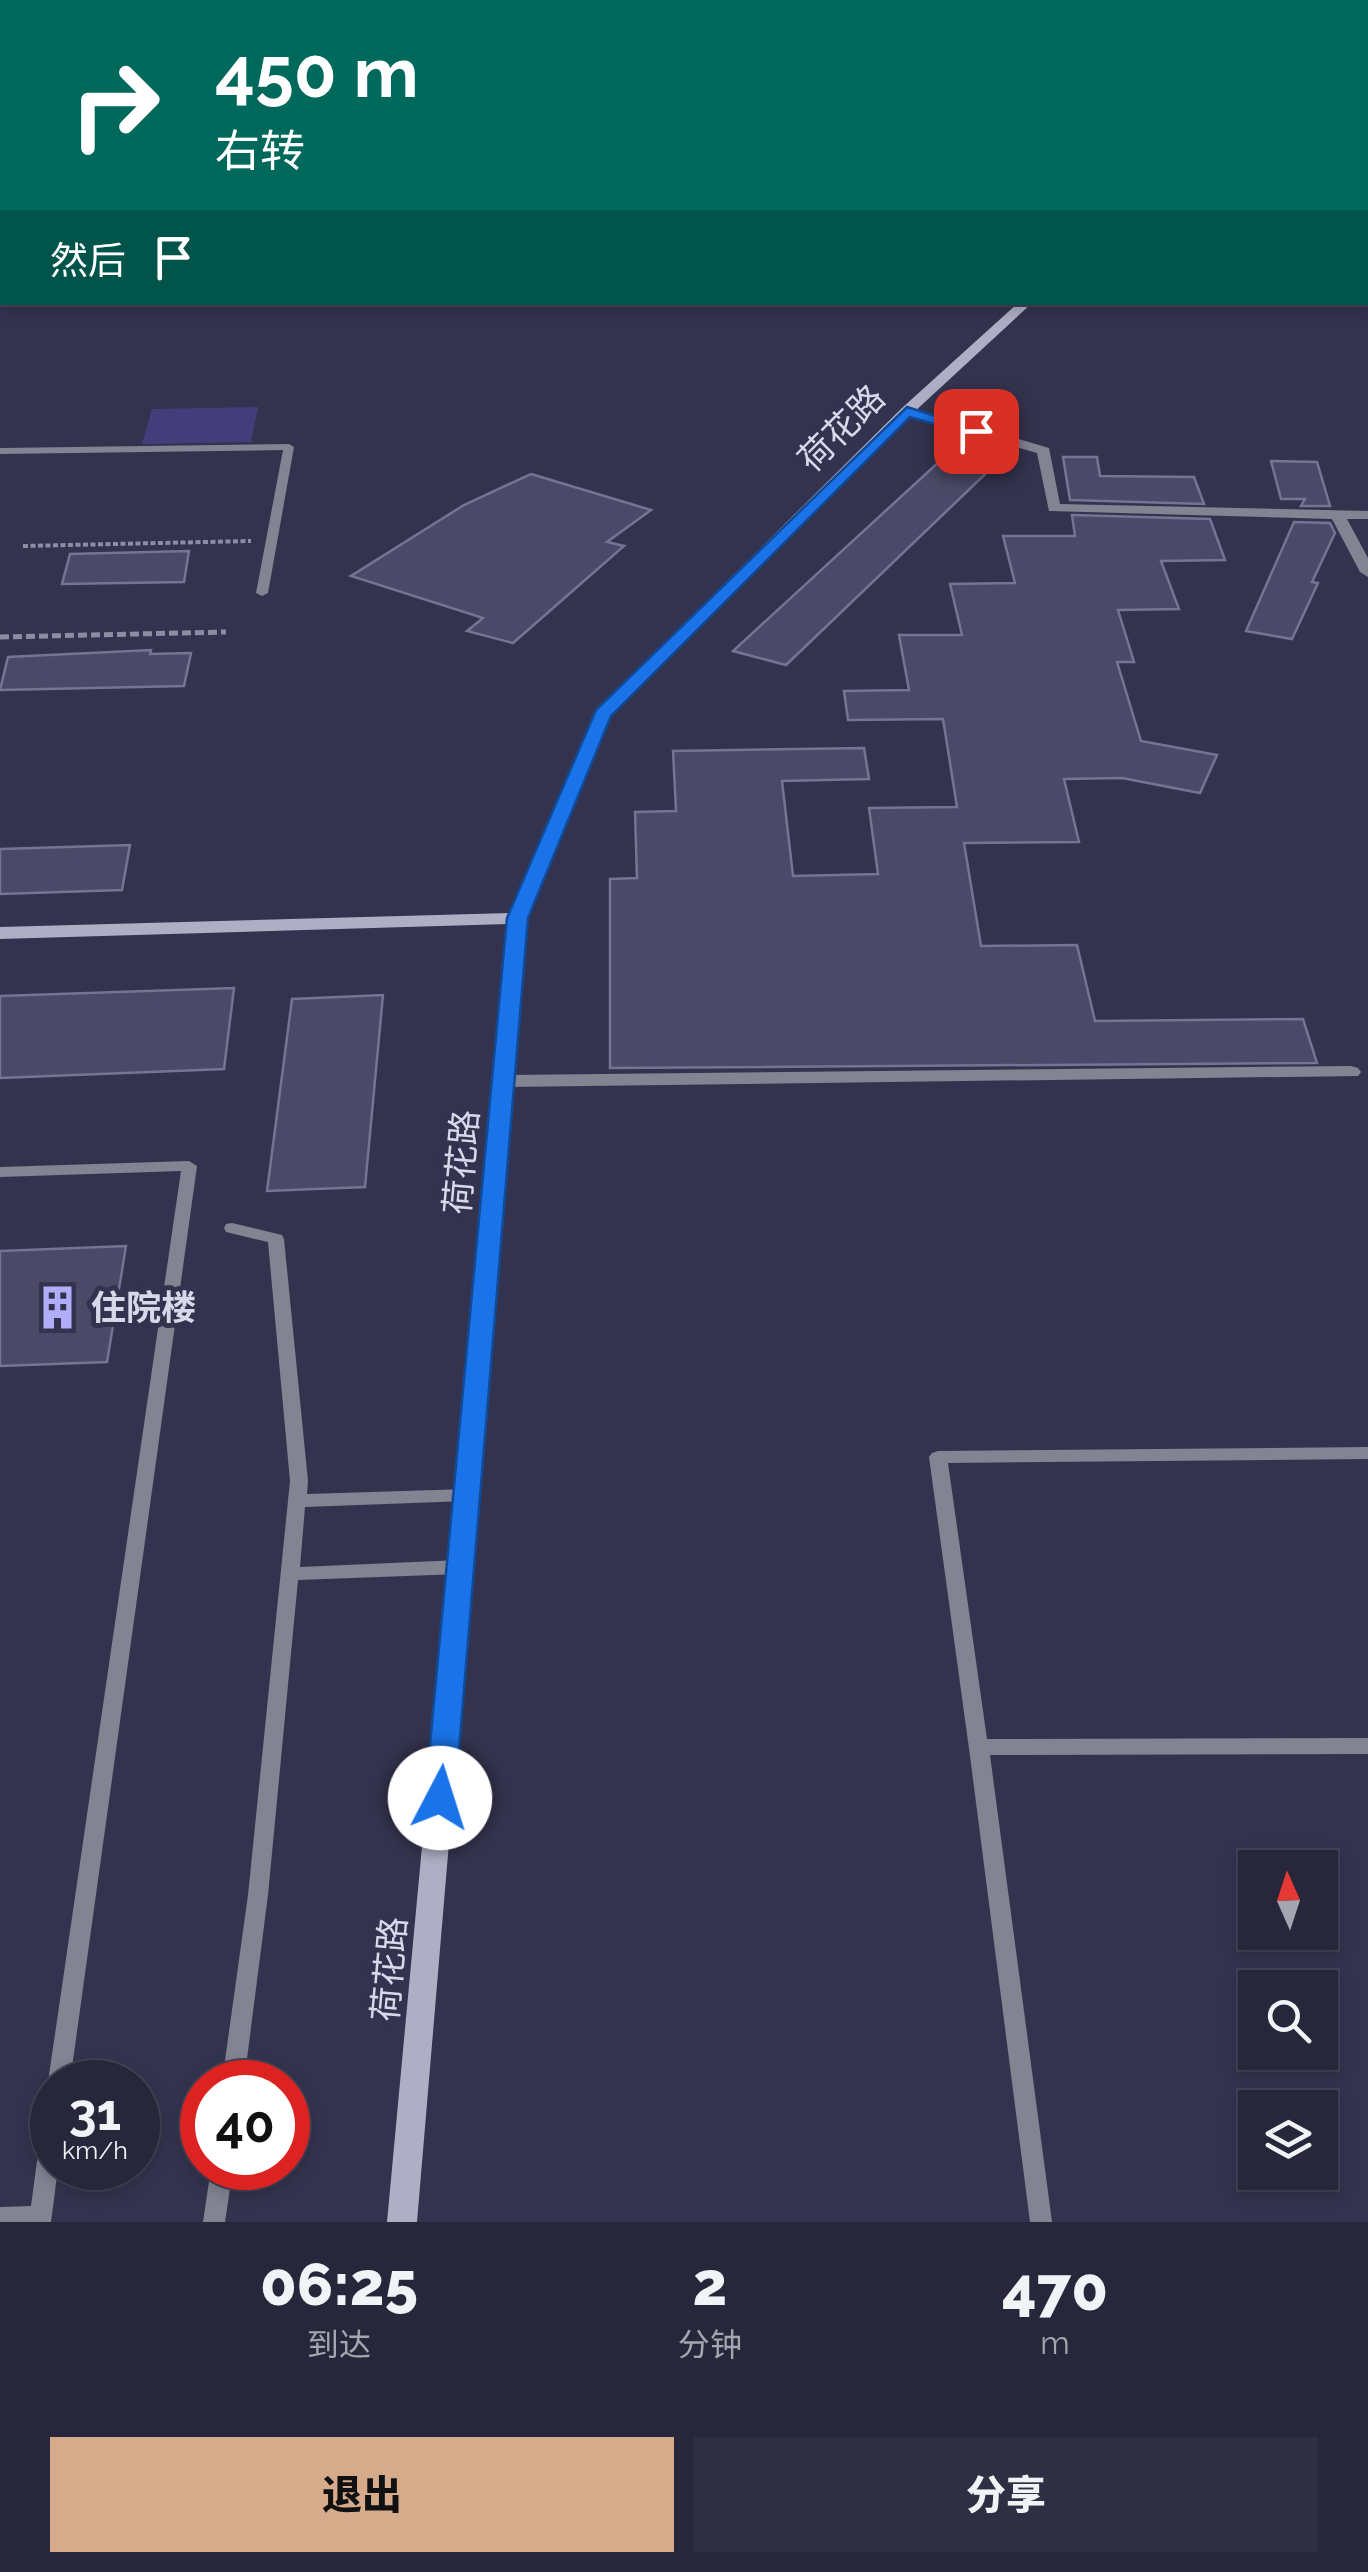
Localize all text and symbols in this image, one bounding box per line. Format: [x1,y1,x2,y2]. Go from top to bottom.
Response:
text: 450 m [215,31,419,113]
icon: right [50,40,180,170]
text: 右转 [215,125,305,178]
icon: arrive [146,230,201,285]
text: 然后 [50,238,126,283]
street label: 荷花路 [789,376,893,480]
pin [934,389,1019,474]
icon: arrive [949,404,1004,459]
street label: 荷花路 [436,1108,486,1216]
building icon: 住院楼 [34,1283,82,1331]
place label: 住院楼 [91,1287,196,1328]
position arrow [388,1746,492,1850]
north arrow [1238,1850,1338,1950]
map controls [1238,1850,1338,2190]
street label: 荷花路 [364,1915,414,2023]
button: search [1238,1970,1338,2070]
speed limit sign: 40 [180,2060,310,2190]
text: 31 [69,2083,121,2142]
button: layers [1238,2090,1338,2190]
text: km/h [62,2135,128,2165]
text: 06:25 [260,2249,418,2319]
text: 2 [693,2249,727,2319]
text: 470 [1002,2254,1108,2324]
text: m [1040,2324,1070,2361]
text: 到达 [307,2326,371,2363]
text: 分钟 [678,2326,742,2363]
button: 退出 [50,2437,674,2552]
button: 分享 [694,2437,1318,2552]

